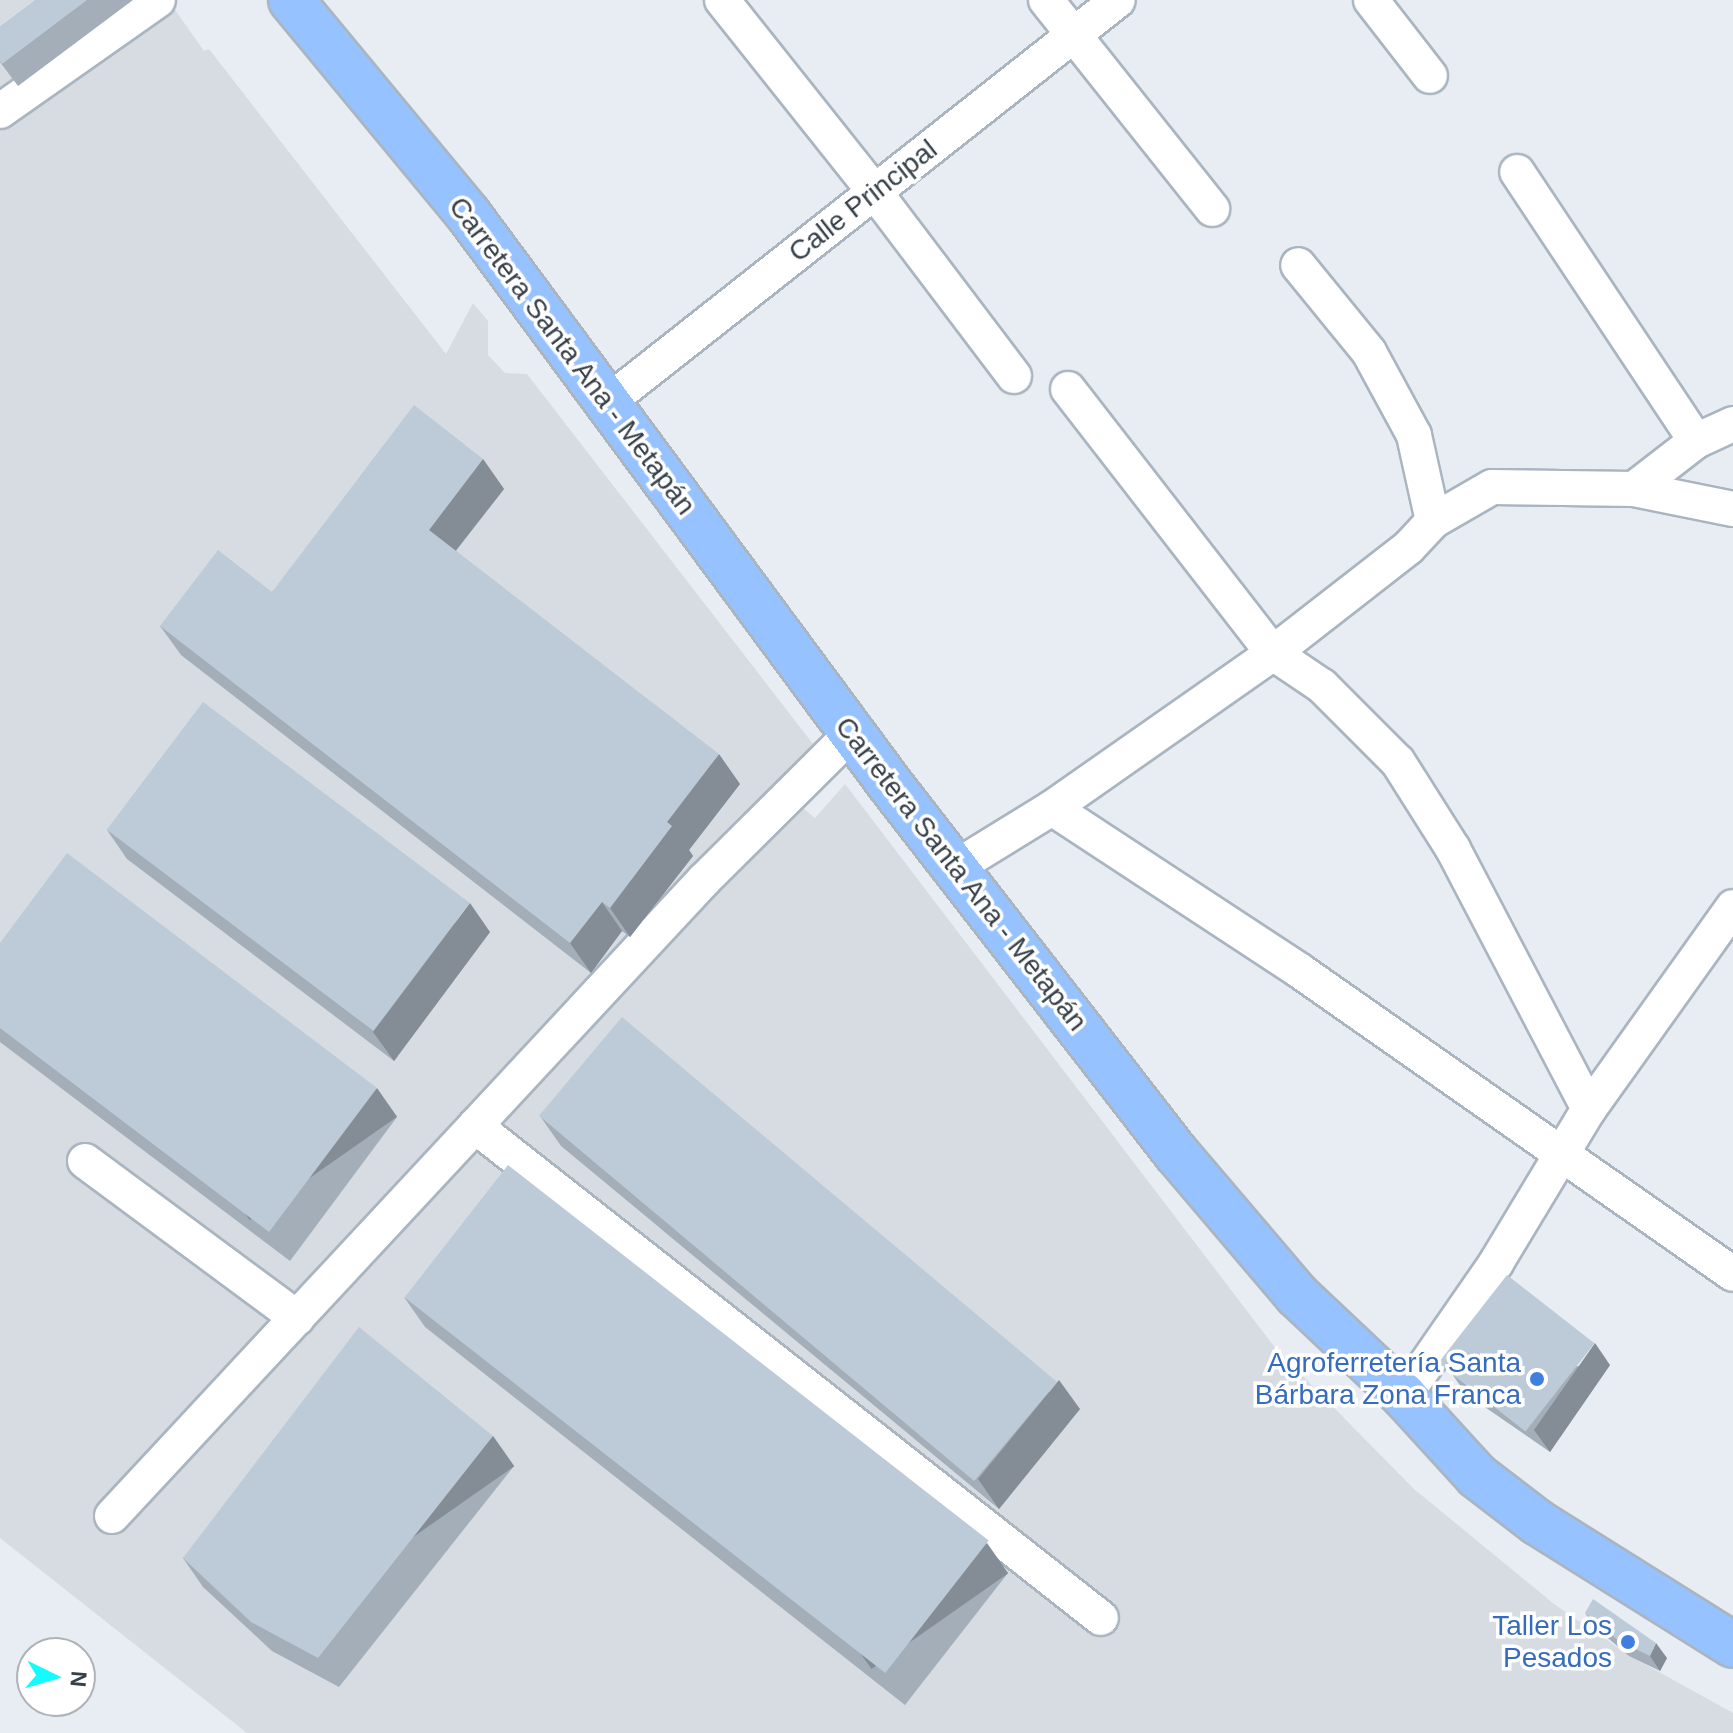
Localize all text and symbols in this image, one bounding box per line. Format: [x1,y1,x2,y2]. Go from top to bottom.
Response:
street label: Calle Principal [782,133,944,269]
street label: Carretera Santa Ana - Metapán [441,190,703,522]
street label: Carretera Santa Ana - Metapán [828,710,1094,1038]
place label: Agroferretería Santa Bárbara Zona Franca [1255,1346,1521,1412]
marker: Agroferretería Santa Bárbara Zona Franca [1528,1370,1546,1388]
place label: Taller Los Pesados [1492,1609,1612,1675]
marker: Taller Los Pesados [1619,1633,1637,1651]
north arrow [16,1637,96,1717]
text: N [65,1670,92,1688]

